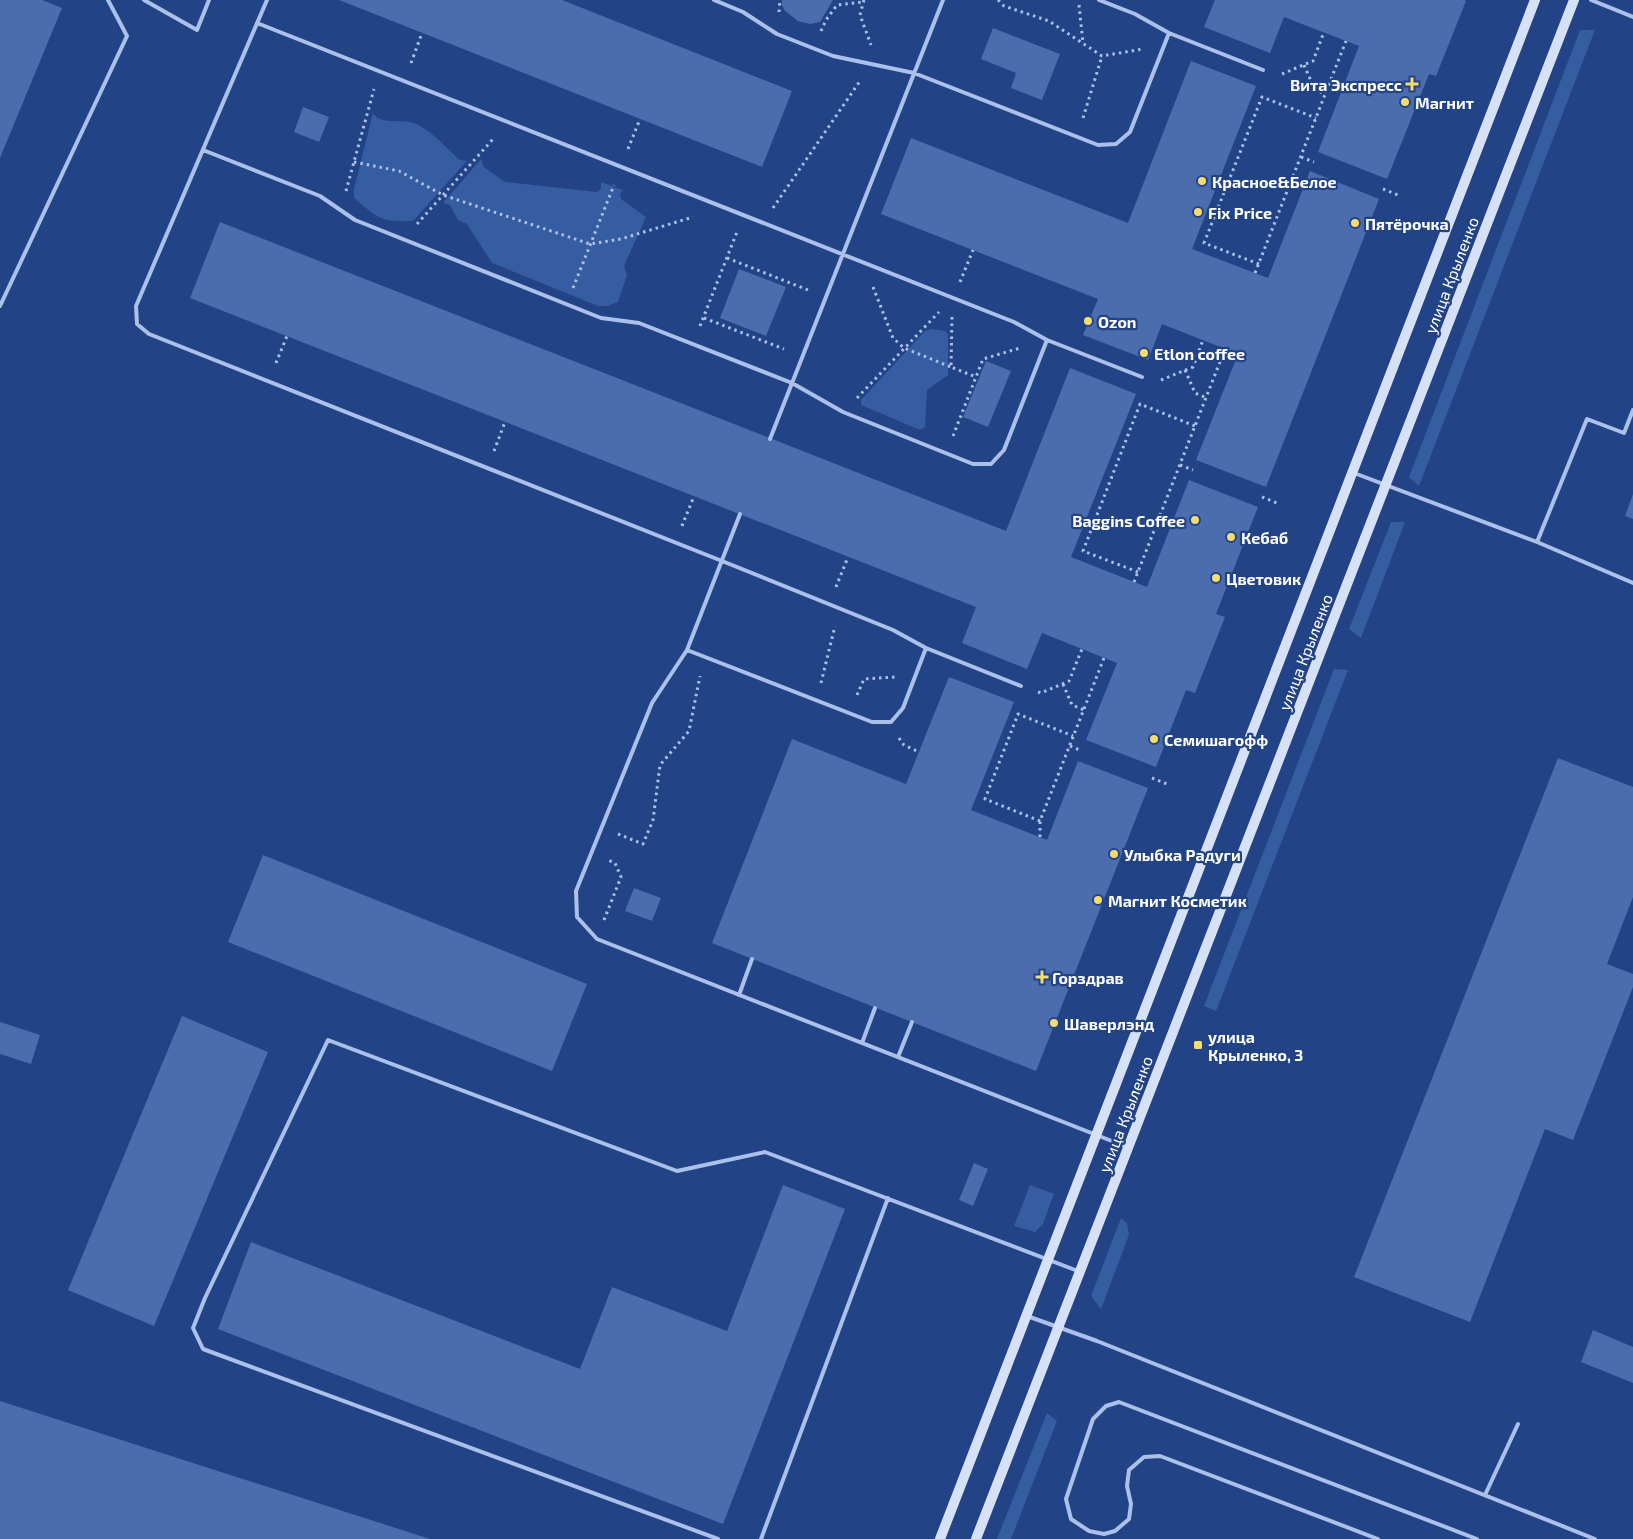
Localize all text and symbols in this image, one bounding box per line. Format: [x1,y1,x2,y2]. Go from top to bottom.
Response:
place label: Вита Экспресс [1290,75,1402,94]
marker: Вита Экспресс [1406,78,1418,90]
place label: Магнит [1415,93,1474,112]
marker: Магнит [1399,96,1411,108]
place label: Красное&Белое [1212,172,1337,191]
marker: Красное&Белое [1196,175,1208,187]
place label: Fix Price [1208,203,1272,222]
marker: Fix Price [1192,206,1204,218]
place label: Пятёрочка [1365,214,1449,233]
street label: улица Крыленко [1420,214,1483,336]
marker: Пятёрочка [1349,217,1361,229]
place label: Ozon [1098,312,1136,331]
marker: Ozon [1082,315,1094,327]
place label: Etlon coffee [1154,344,1245,363]
marker: Etlon coffee [1138,347,1150,359]
place label: Baggins Coffee [1072,511,1185,530]
marker: Baggins Coffee [1189,514,1201,526]
place label: Кебаб [1241,528,1288,547]
marker: Кебаб [1225,531,1237,543]
place label: Цветовик [1226,569,1301,588]
marker: Цветовик [1210,572,1222,584]
street label: улица Крыленко [1274,591,1337,713]
place label: Семишагофф [1164,730,1268,749]
marker: Семишагофф [1148,733,1160,745]
place label: Улыбка Радуги [1124,845,1241,864]
marker: Улыбка Радуги [1108,848,1120,860]
place label: Магнит Косметик [1108,891,1247,910]
marker: Магнит Косметик [1092,894,1104,906]
place label: Горздрав [1052,968,1124,987]
marker: Горздрав [1036,971,1048,983]
place label: Шаверлэнд [1064,1014,1154,1033]
marker: Шаверлэнд [1048,1017,1060,1029]
place label: улица Крыленко, 3 [1208,1027,1303,1064]
marker: улица Крыленко, 3 [1192,1039,1204,1051]
street label: улица Крыленко [1094,1053,1157,1175]

